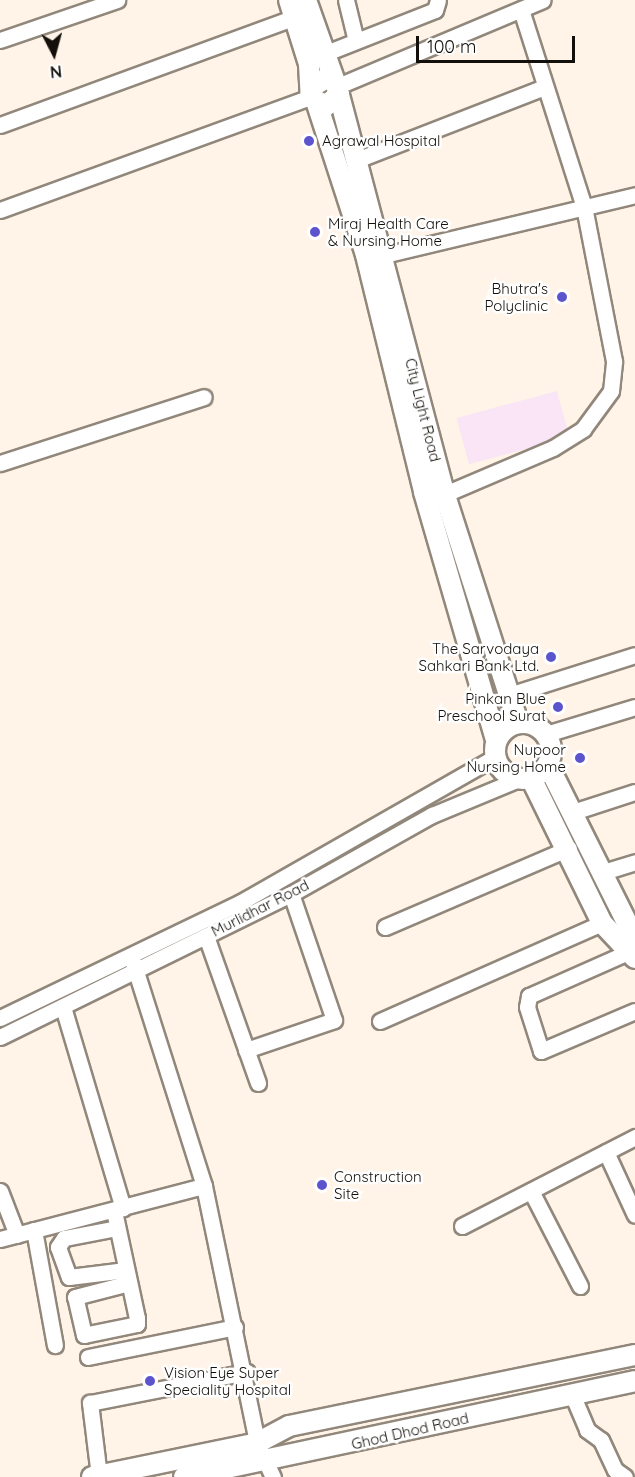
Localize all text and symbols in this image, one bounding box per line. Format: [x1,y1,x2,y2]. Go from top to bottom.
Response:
north arrow [24,24,84,84]
scale bar [419,24,578,62]
text: 100 m [427,35,476,58]
text: N [49,61,63,82]
marker: Agrawal Hospital [300,132,318,150]
place label: Agrawal Hospital [322,132,440,150]
place label: Miraj Health Care & Nursing Home [328,214,449,249]
marker: Miraj Health Care & Nursing Home [306,223,324,241]
place label: Bhutra's Polyclinic [484,279,548,314]
marker: Bhutra's Polyclinic [553,288,571,306]
street label: City Light Road [401,356,445,464]
place label: The Sarvodaya Sahkari Bank Ltd. [418,639,539,674]
marker: The Sarvodaya Sahkari Bank Ltd. [544,650,558,664]
place label: Pinkan Blue Preschool Surat [437,689,546,724]
marker: Pinkan Blue Preschool Surat [551,700,565,714]
place label: Nupoor Nursing Home [466,740,566,775]
marker: Nupoor Nursing Home [571,749,589,767]
street label: Murlidhar Road [208,876,312,940]
place label: Construction Site [334,1167,422,1202]
marker: Construction Site [315,1178,329,1192]
place label: Vision Eye Super Speciality Hospital [164,1363,291,1398]
marker: Vision Eye Super Speciality Hospital [141,1372,159,1390]
street label: Ghod Dhod Road [350,1409,470,1453]

